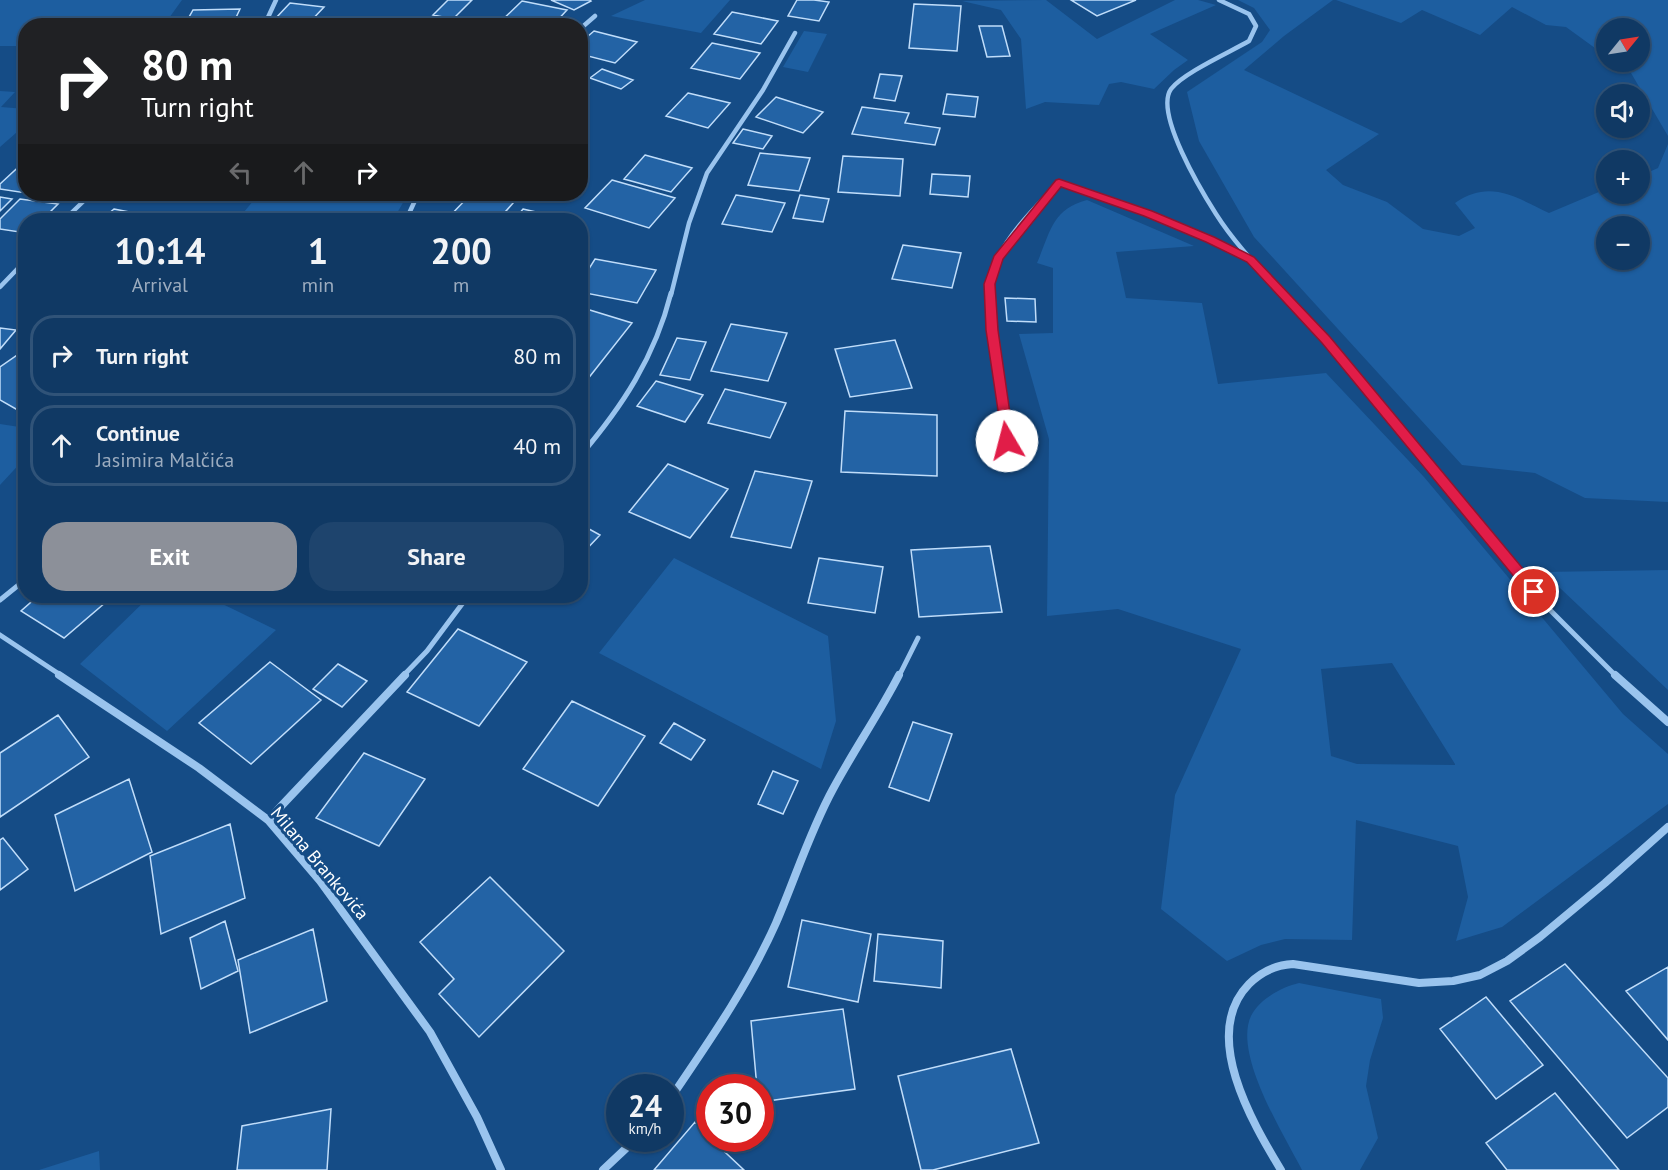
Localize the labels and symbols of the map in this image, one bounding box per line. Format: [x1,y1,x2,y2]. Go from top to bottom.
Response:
north arrow [1596,18,1650,72]
position arrow [975,409,1039,473]
pin [1508,566,1559,617]
street label: Milana Brankovića [266,802,374,924]
speed limit sign: 30 [696,1074,774,1152]

